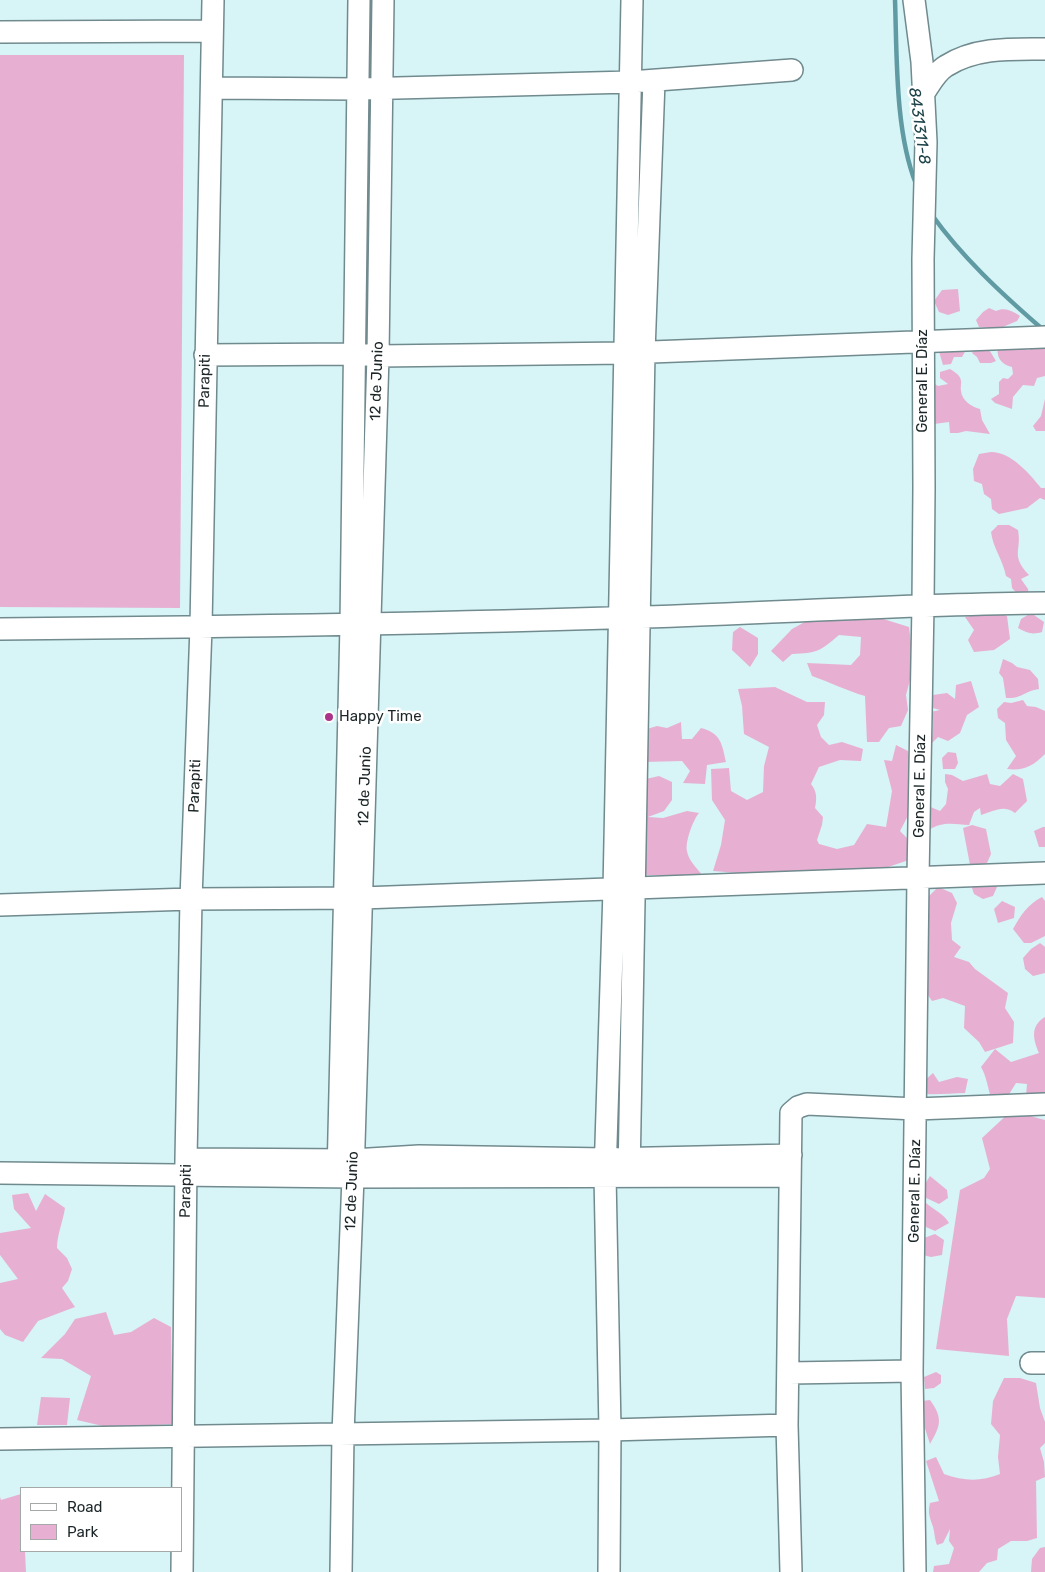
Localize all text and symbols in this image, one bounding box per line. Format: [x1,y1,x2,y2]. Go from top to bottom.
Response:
water label: 8431311-8 [904,86,934,166]
street label: General E. Díaz [914,329,932,433]
street label: 12 de Junio [367,341,387,421]
street label: Parapiti [196,354,214,408]
place label: Happy Time [339,708,422,726]
marker: Happy Time [323,711,335,723]
street label: General E. Díaz [910,734,930,838]
street label: 12 de Junio [355,746,375,826]
street label: Parapiti [185,759,205,813]
street label: General E. Díaz [905,1139,925,1243]
street label: 12 de Junio [342,1151,362,1231]
street label: Parapiti [177,1164,195,1218]
legend [20,1487,182,1552]
text: Road [67,1498,103,1516]
text: Park [67,1523,98,1541]

